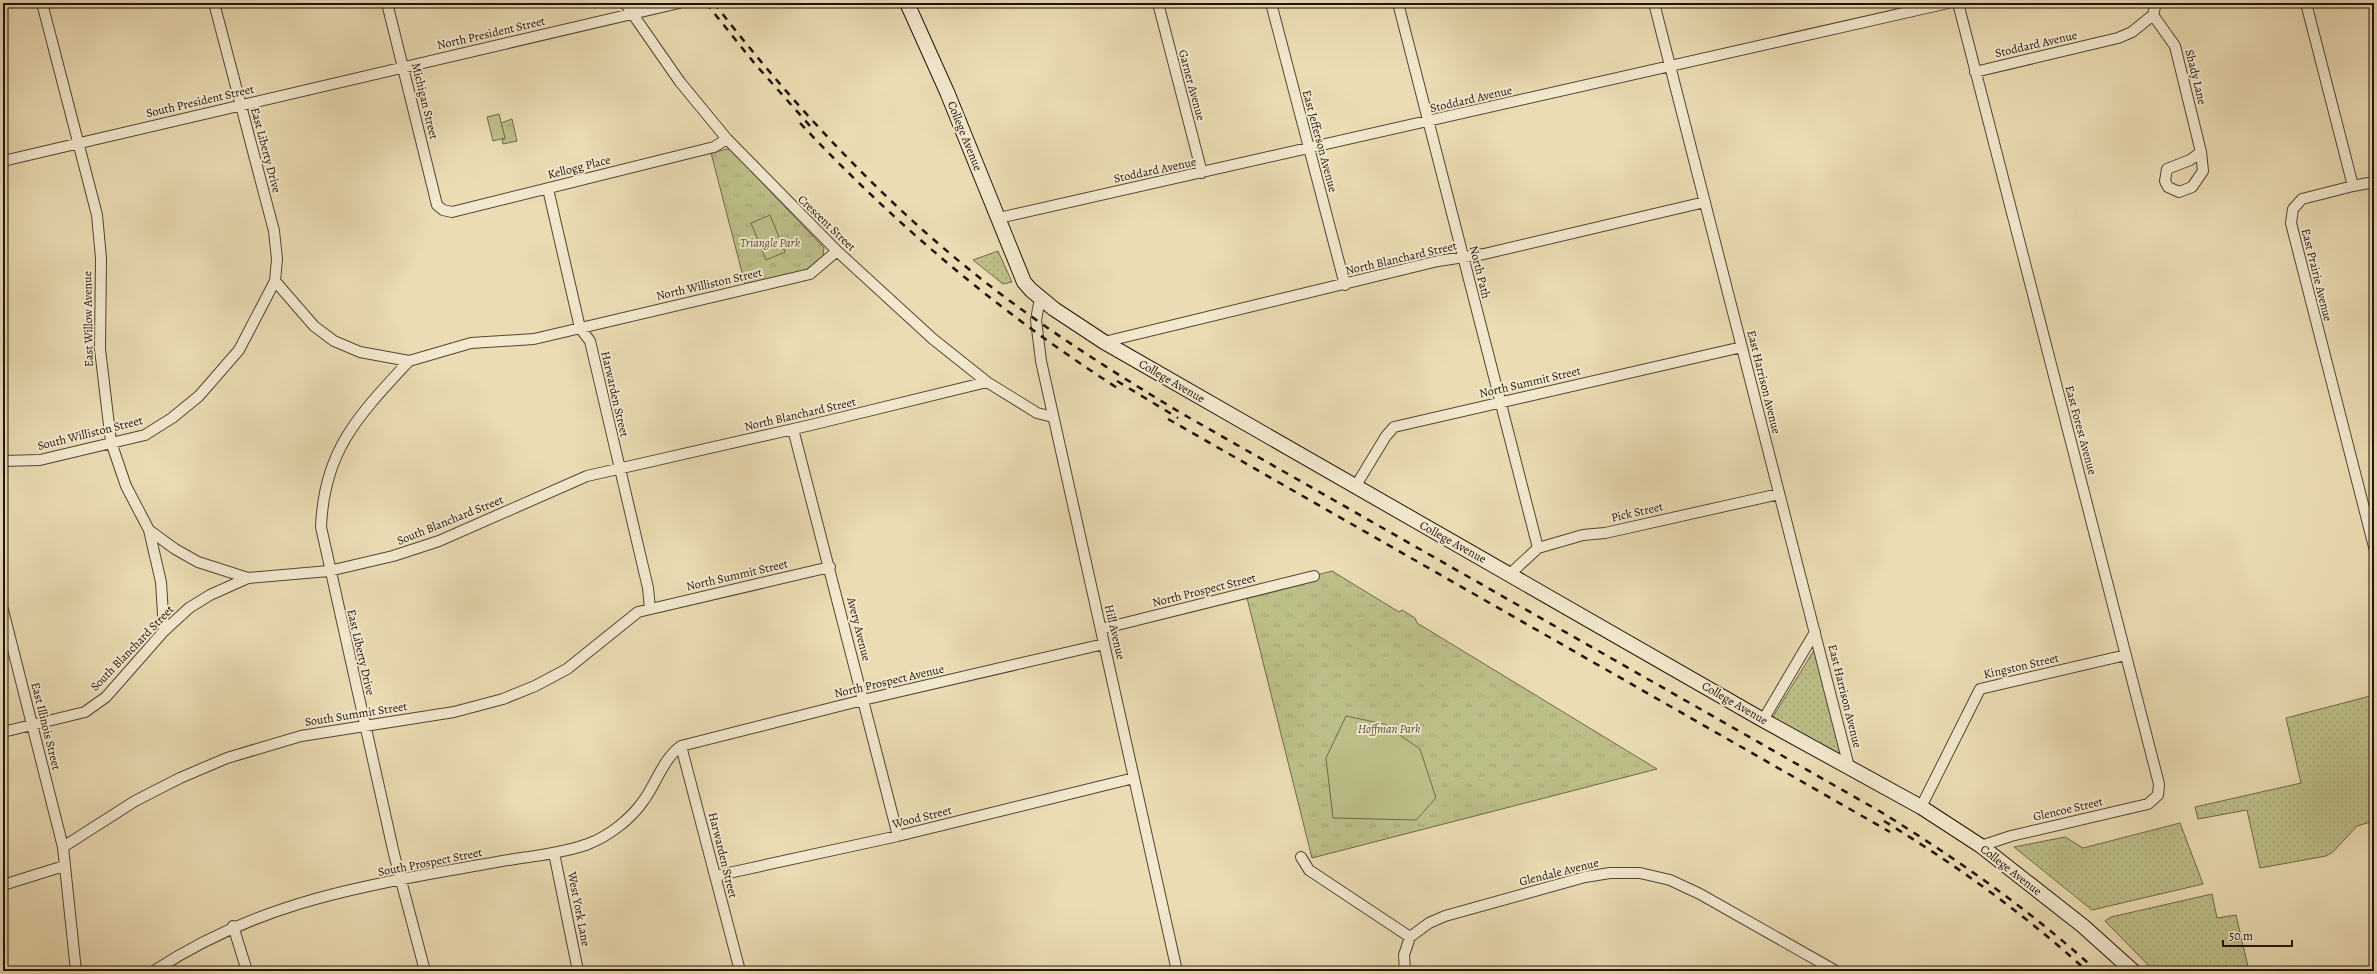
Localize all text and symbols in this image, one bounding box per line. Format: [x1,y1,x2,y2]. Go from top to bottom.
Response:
street label: North President Street [435,13,547,53]
street label: Stoddard Avenue [1993,27,2079,61]
street label: Garner Avenue [1175,48,1209,122]
street label: Shady Lane [2181,48,2211,106]
street label: Michigan Street [408,61,442,141]
street label: South President Street [145,81,255,121]
street label: Stoddard Avenue [1428,82,1514,116]
street label: East Jefferson Avenue [1299,88,1341,194]
street label: College Avenue [944,99,986,173]
street label: East Liberty Drive [247,106,285,194]
street label: Kellogg Place [546,151,612,183]
street label: Stoddard Avenue [1112,153,1198,187]
street label: Crescent Street [795,191,859,255]
street label: East Prairie Avenue [2298,227,2336,323]
park label: Triangle Park [740,235,801,251]
street label: North Blanchard Street [1344,237,1458,279]
street label: North Path [1466,244,1494,301]
street label: North Williston Street [654,264,764,304]
street label: East Willow Avenue [79,271,97,367]
street label: East Harrison Avenue [1743,329,1785,435]
street label: Harwarden Street [597,349,633,439]
street label: College Avenue [1136,356,1208,406]
street label: North Summit Street [1478,363,1582,401]
street label: East Forest Avenue [2061,384,2101,476]
street label: North Blanchard Street [743,393,857,435]
street label: South Williston Street [36,412,144,454]
street label: South Blanchard Street [394,491,506,549]
street label: Pick Street [1609,498,1665,526]
street label: College Avenue [1417,517,1489,567]
street label: North Summit Street [685,556,789,594]
street label: North Prospect Street [1151,569,1257,611]
street label: Avery Avenue [843,594,875,663]
street label: South Blanchard Street [87,602,177,694]
street label: Hill Avenue [1101,603,1129,661]
street label: East Liberty Drive [343,607,379,697]
street label: East Harrison Avenue [1824,643,1866,749]
street label: Kingston Street [1982,650,2060,682]
street label: North Prospect Avenue [832,661,946,701]
street label: College Avenue [1699,678,1771,728]
street label: East Illinois Street [27,680,65,772]
street label: South Summit Street [304,698,408,730]
park label: Hoffman Park [1358,721,1421,737]
street label: Glencoe Street [2032,793,2104,825]
street label: Wood Street [890,802,953,832]
street label: Harwarden Street [705,810,741,900]
street label: College Avenue [1977,841,2045,899]
street label: South Prospect Street [377,844,483,880]
street label: Glendale Avenue [1518,854,1600,890]
street label: West York Lane [564,870,594,948]
scale bar [2223,922,2292,948]
text: 50 m [2229,928,2253,944]

